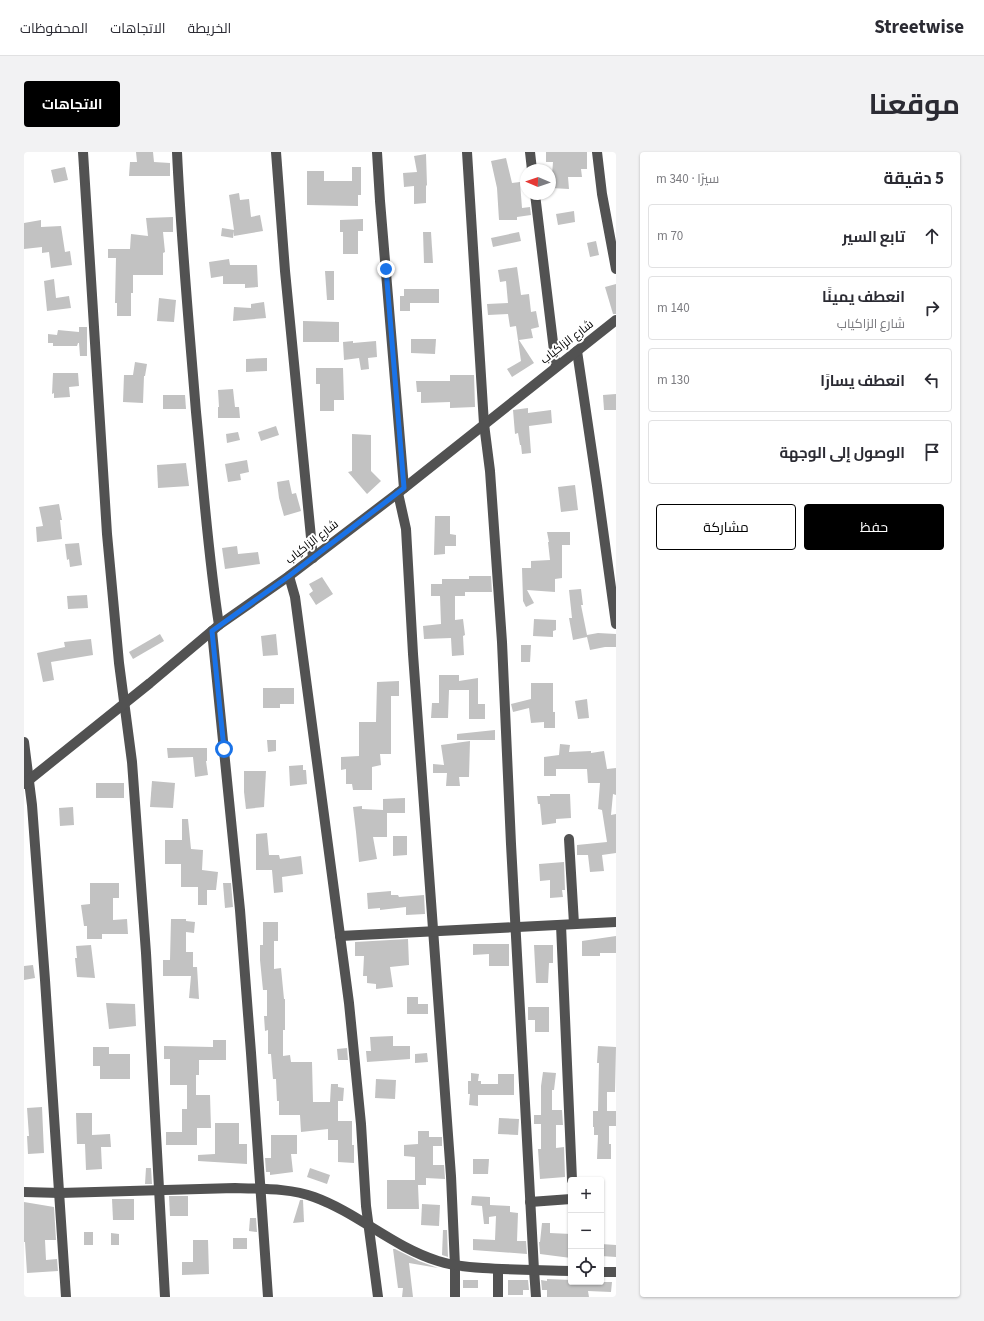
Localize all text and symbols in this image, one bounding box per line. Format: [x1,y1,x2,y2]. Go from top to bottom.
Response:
text: Streetwise [874,14,964,41]
text: المحفوظات [20,19,88,39]
text: الاتجاهات [110,19,166,39]
text: الخريطة [188,19,231,39]
button: الاتجاهات [24,81,120,127]
text: موقعنا [869,85,960,125]
north arrow [520,164,556,200]
text: 5 دقيقة [884,167,944,191]
text: سيرًا · 340 m [656,170,719,188]
icon: ahead [921,225,943,247]
text: 70 m [657,227,683,245]
text: تابع السير [842,227,905,248]
route end [377,260,395,278]
text: انعطف يمينًا [822,287,905,308]
icon: right [921,297,943,319]
text: 140 m [657,299,690,317]
text: شارع الزاكياب [837,315,905,333]
street label: شارع الزاكياب [537,316,597,368]
icon: left [921,369,943,391]
text: 130 m [657,371,690,389]
text: انعطف يسارًا [820,371,905,392]
icon: arrive [921,441,943,463]
text: الوصول إلى الوجهة [779,443,905,464]
button: مشاركة [656,504,796,550]
button: حفظ [804,504,944,550]
street label: شارع الزاكياب [282,516,342,568]
route start [215,740,233,758]
map controls [568,1177,604,1285]
button: + [568,1177,604,1213]
button: − [568,1213,604,1249]
button: locate [568,1249,604,1285]

